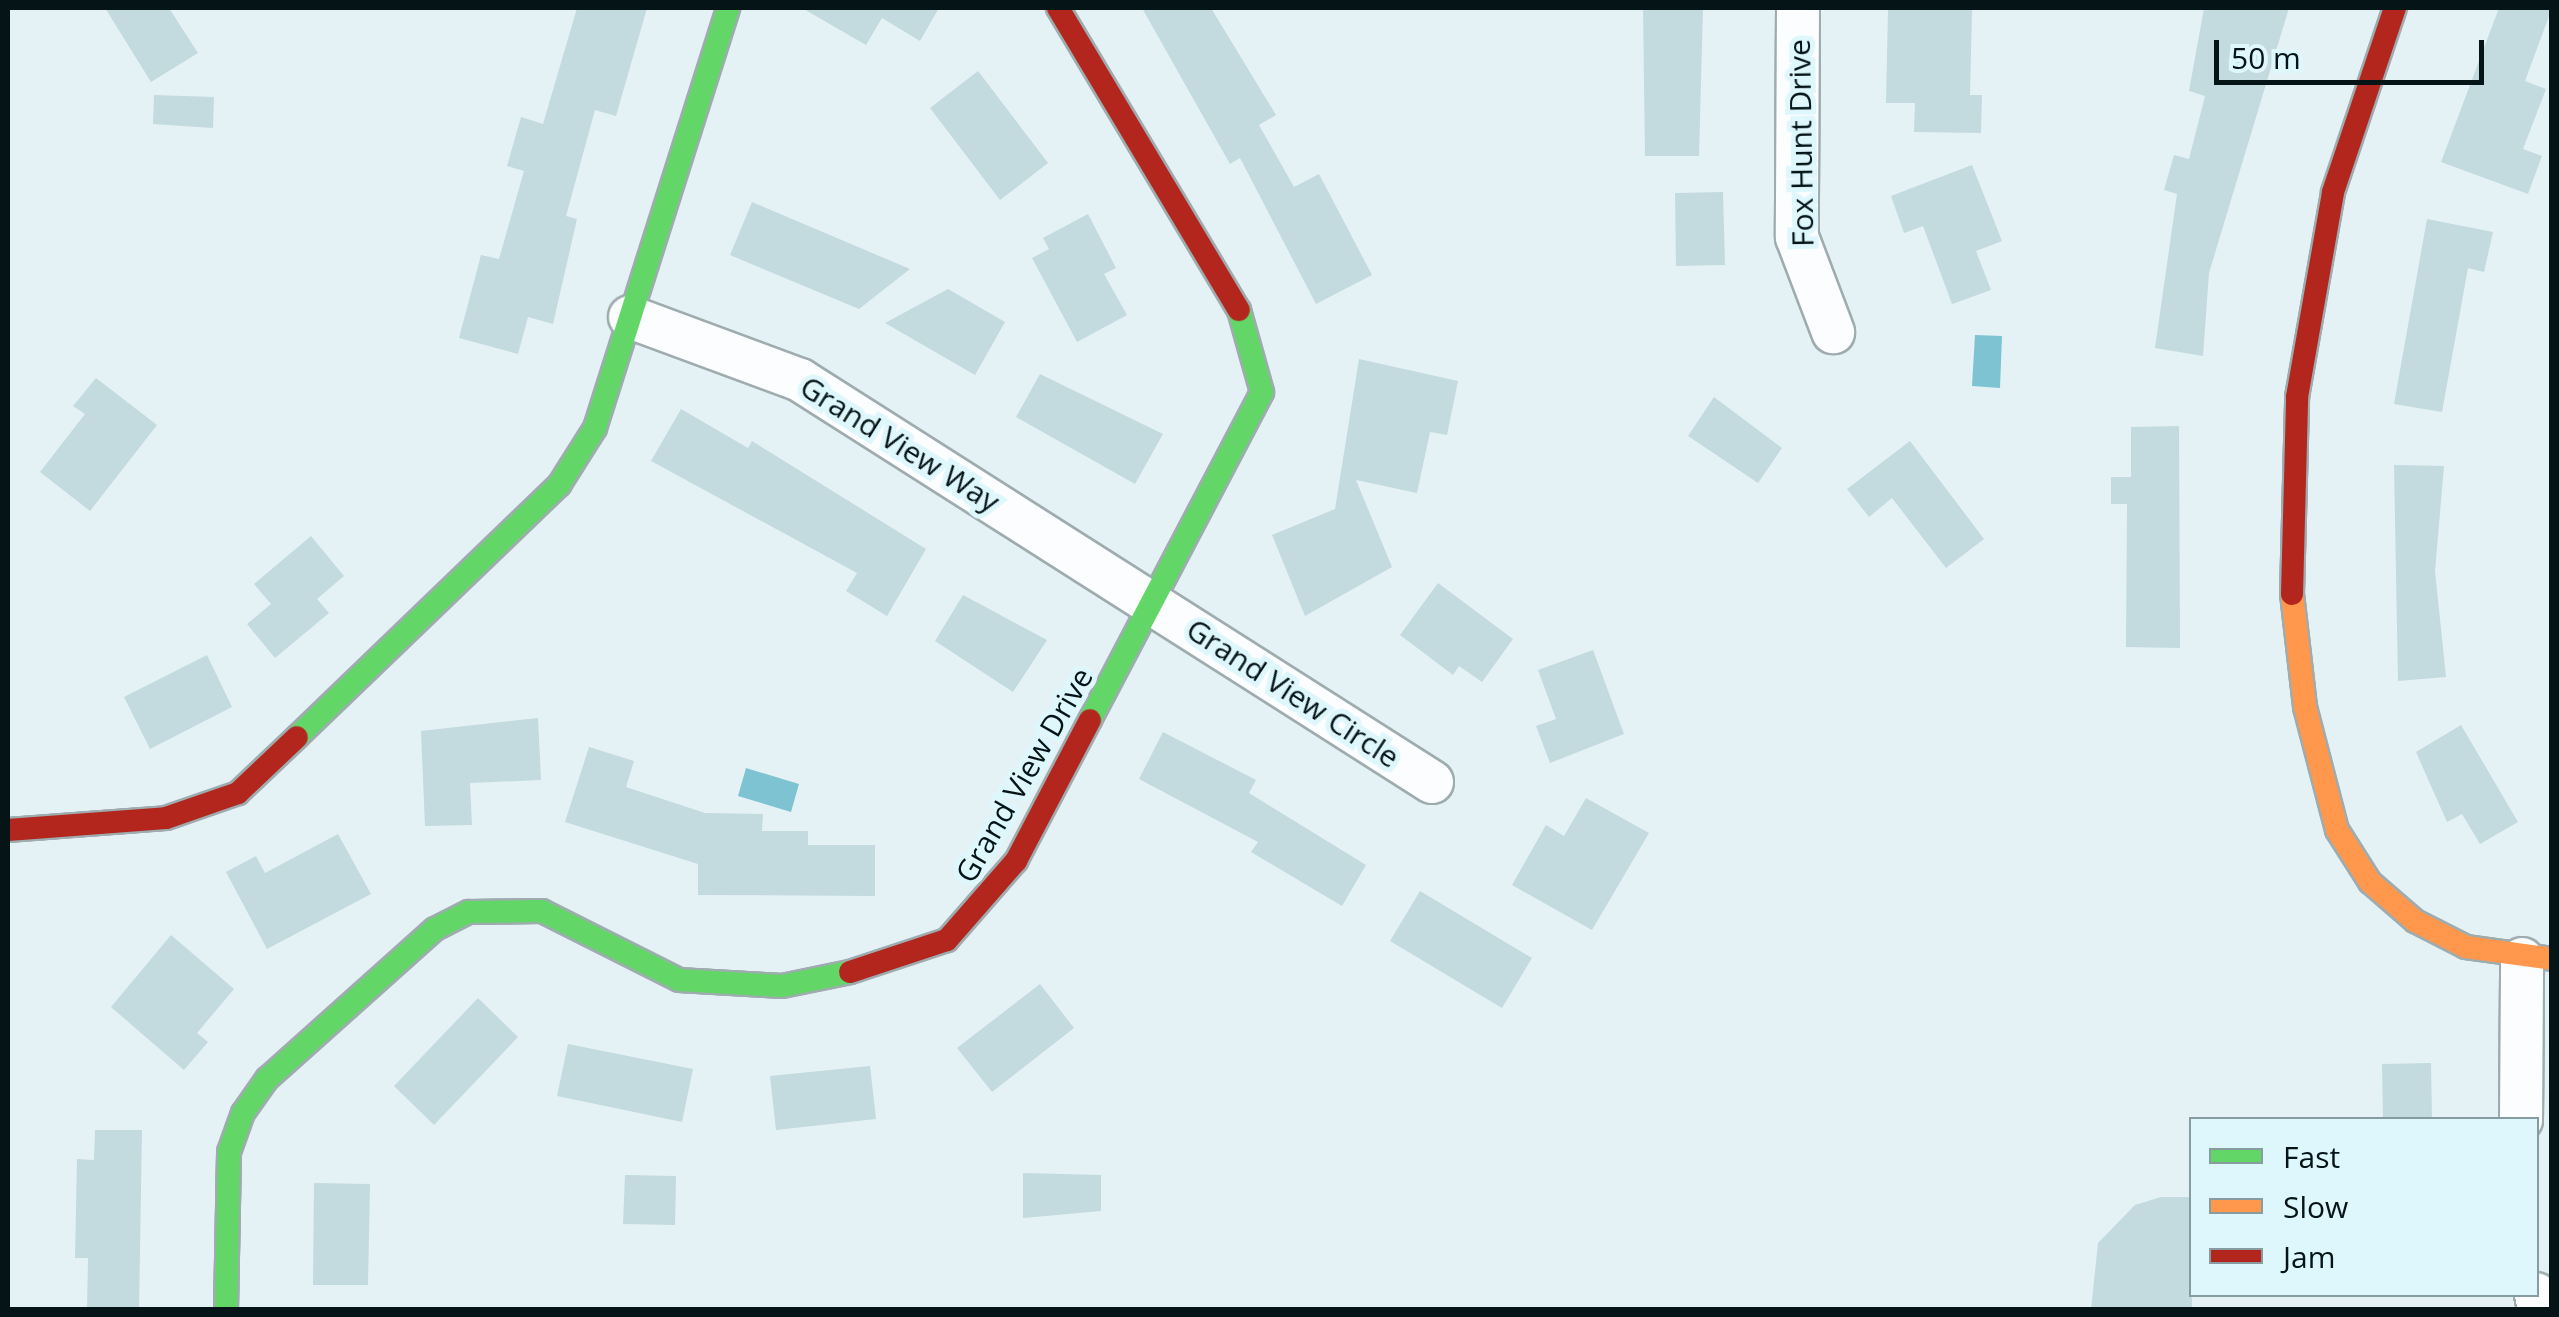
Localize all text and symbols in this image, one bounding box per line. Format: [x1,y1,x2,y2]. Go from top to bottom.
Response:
scale bar [2219,20,2489,82]
text: 50 m [2231,37,2301,78]
street label: Fox Hunt Drive [1781,39,1821,247]
street label: Grand View Way [794,368,1006,520]
street label: Grand View Circle [1180,611,1406,775]
street label: Grand View Drive [948,661,1100,889]
legend [2189,1117,2539,1297]
text: Fast [2283,1136,2340,1177]
text: Slow [2283,1186,2348,1227]
text: Jam [2283,1236,2336,1277]

